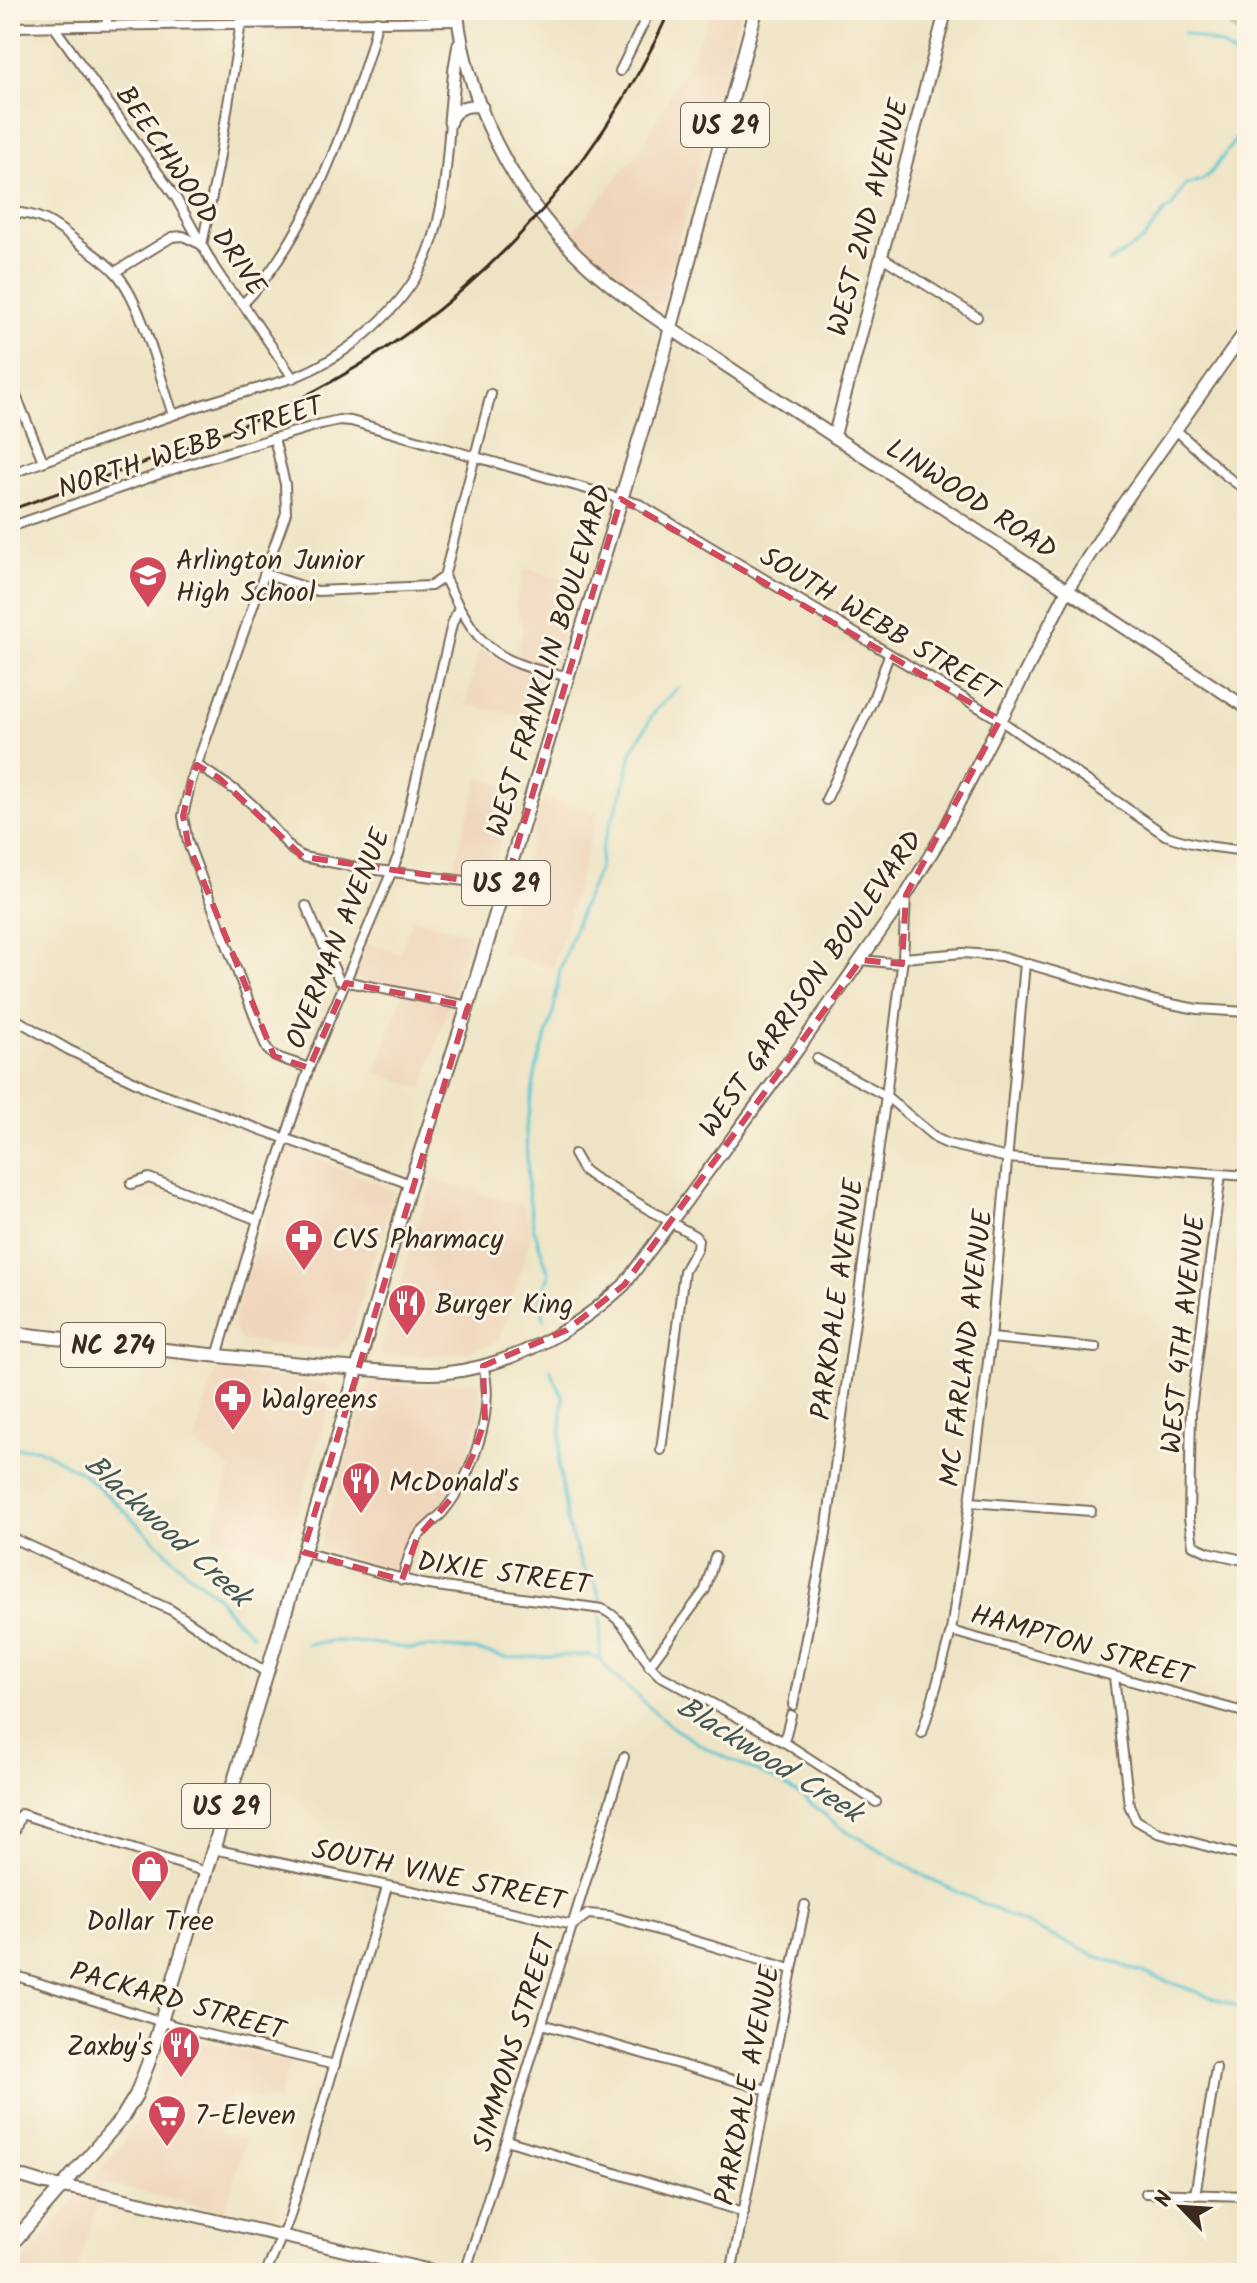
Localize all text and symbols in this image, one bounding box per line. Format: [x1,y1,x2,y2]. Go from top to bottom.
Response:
street label: BEECHWOOD DRIVE [102,77,278,306]
street label: WEST 2ND AVENUE [816,93,923,341]
road number: US 29 [681,103,769,147]
street label: NORTH WEBB STREET [52,384,331,513]
street label: LINWOOD ROAD [876,428,1066,573]
street label: WEST FRANKLIN BOULEVARD [475,479,626,843]
street label: SOUTH WEBB STREET [750,536,1009,716]
place label: Arlington Junior High School [176,539,366,616]
school or university icon: Arlington Junior High School [127,554,169,609]
street label: OVERMAN AVENUE [275,821,404,1056]
street label: WEST GARRISON BOULEVARD [688,821,936,1148]
road number: US 29 [462,861,550,905]
street label: PARKDALE AVENUE [799,1175,878,1423]
street label: MC FARLAND AVENUE [928,1206,1007,1490]
street label: WEST 4TH AVENUE [1150,1212,1219,1456]
pharmacy icon: CVS Pharmacy [283,1217,325,1272]
place label: CVS Pharmacy [332,1218,504,1263]
restaurant icon: Burger King [386,1282,428,1337]
place label: Burger King [435,1283,573,1328]
road number: NC 274 [61,1323,165,1367]
pharmacy icon: Walgreens [212,1377,254,1432]
place label: Walgreens [261,1378,378,1423]
water label: Blackwood Creek [72,1443,264,1623]
restaurant icon: McDonald's [340,1460,382,1515]
place label: McDonald's [389,1461,519,1506]
street label: DIXIE STREET [414,1540,595,1609]
street label: HAMPTON STREET [965,1593,1200,1700]
water label: Blackwood Creek [667,1684,875,1839]
road number: US 29 [182,1784,270,1828]
street label: SOUTH VINE STREET [308,1828,571,1926]
shop icon: Dollar Tree [129,1848,171,1903]
place label: Dollar Tree [86,1900,214,1945]
street label: SIMMONS STREET [461,1928,570,2157]
street label: PACKARD STREET [64,1950,292,2055]
street label: PARKDALE AVENUE [703,1961,794,2209]
restaurant icon: Zaxby's [160,2024,202,2079]
place label: Zaxby's [67,2025,153,2070]
supermarket icon: 7-Eleven [146,2093,188,2148]
place label: 7-Eleven [195,2094,296,2139]
north arrow [1141,2167,1221,2247]
text: N [1146,2186,1184,2213]

